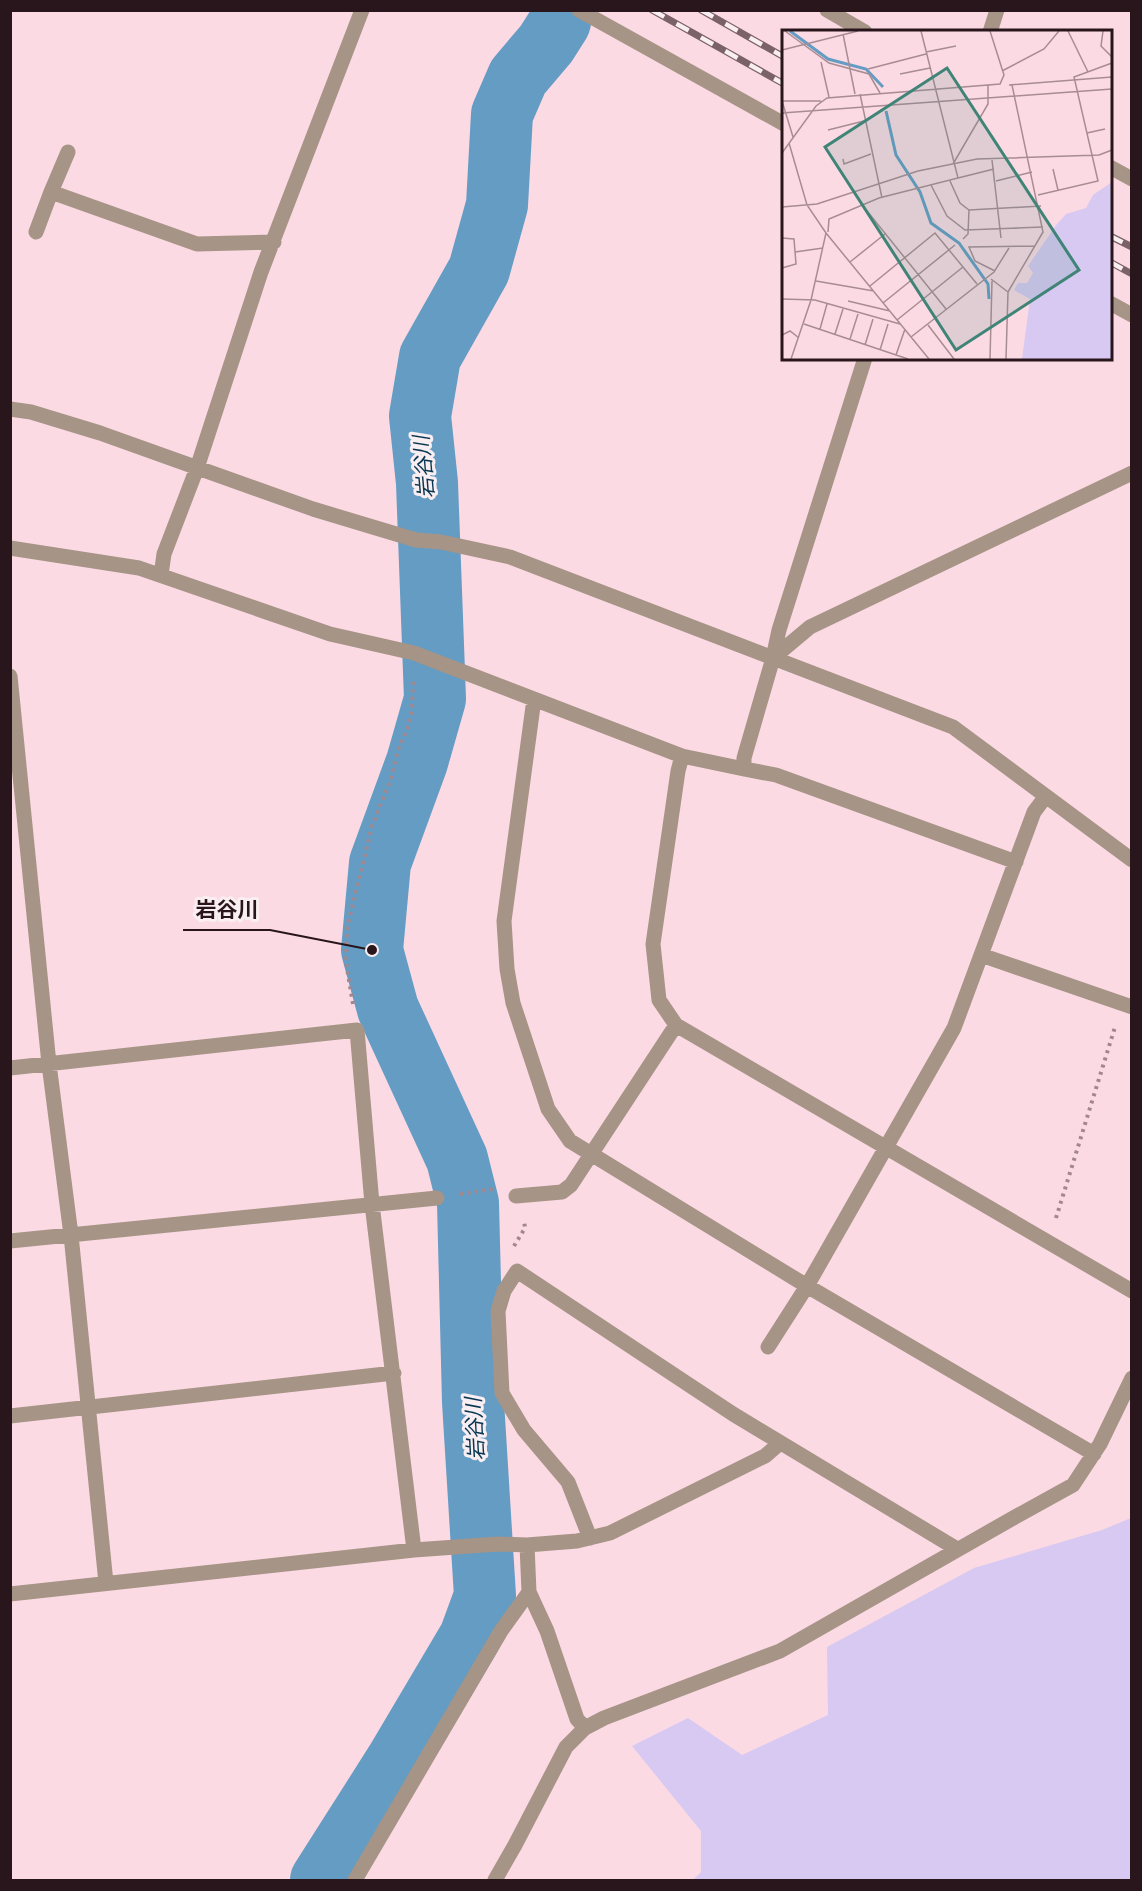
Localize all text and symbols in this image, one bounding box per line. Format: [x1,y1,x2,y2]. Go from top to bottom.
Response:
inset map [782,30,1112,360]
water label: 岩谷川 [406,432,440,500]
callout: 岩谷川 [183,891,270,930]
text: 岩谷川 [196,895,259,923]
water label: 岩谷川 [458,1395,490,1461]

